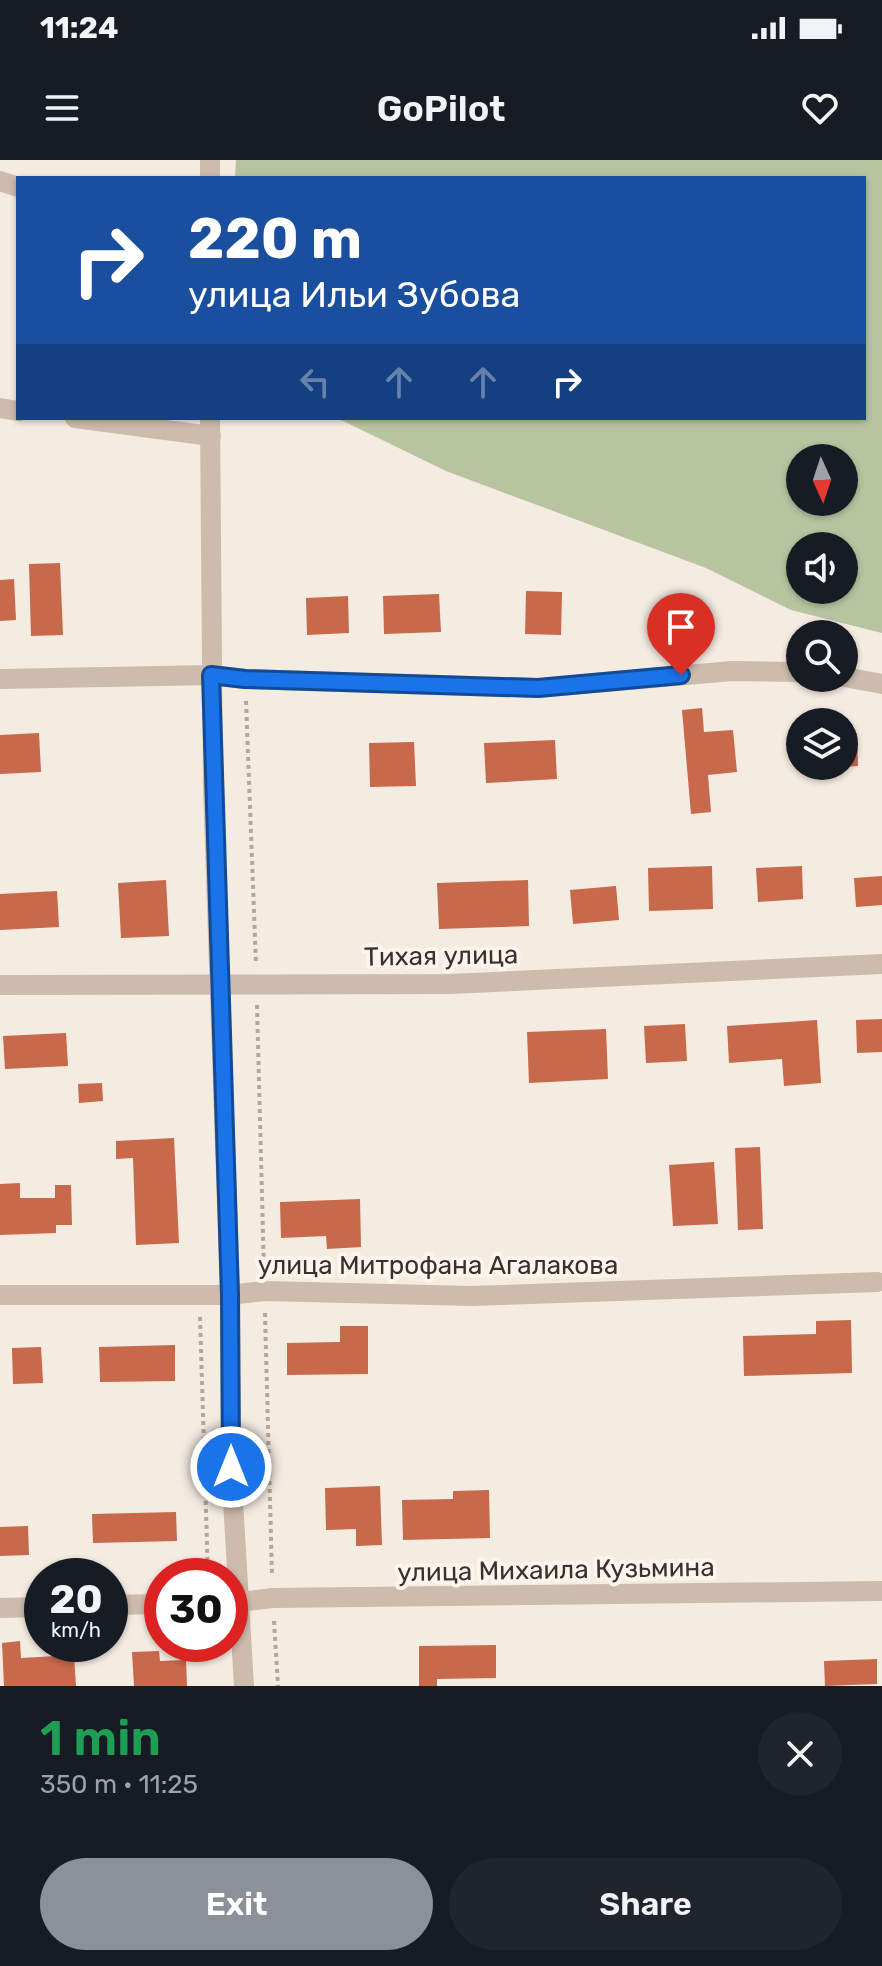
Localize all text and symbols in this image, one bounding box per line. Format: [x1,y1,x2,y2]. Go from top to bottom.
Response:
text: 11:24 [40,10,118,46]
icon: menu [40,86,84,130]
icon: heart [798,86,842,130]
text: GoPilot [377,87,505,130]
text: 220 m [188,206,362,272]
icon: right [56,208,160,312]
text: улица Ильи Зубова [188,273,520,316]
icon: left [293,360,337,404]
icon: ahead [377,360,421,404]
icon: ahead [461,360,505,404]
icon: right [545,360,589,404]
north arrow [786,444,858,516]
map controls [786,444,858,780]
button: sound [786,532,858,604]
pin [647,593,715,675]
icon: arrive [659,605,703,649]
button: search [786,620,858,692]
button: layers [786,708,858,780]
street label: Тихая улица [363,939,519,973]
street label: улица Митрофана Агалакова [258,1250,618,1281]
position arrow [189,1425,273,1509]
street label: улица Михаила Кузьмина [397,1552,715,1588]
speed limit sign: 30 [144,1558,248,1662]
text: 20 [49,1576,103,1623]
text: km/h [51,1618,101,1642]
text: 1 min [40,1710,161,1767]
button: close [758,1712,842,1796]
text: 350 m · 11:25 [40,1769,198,1800]
button: Exit [40,1858,433,1950]
button: Share [449,1858,842,1950]

